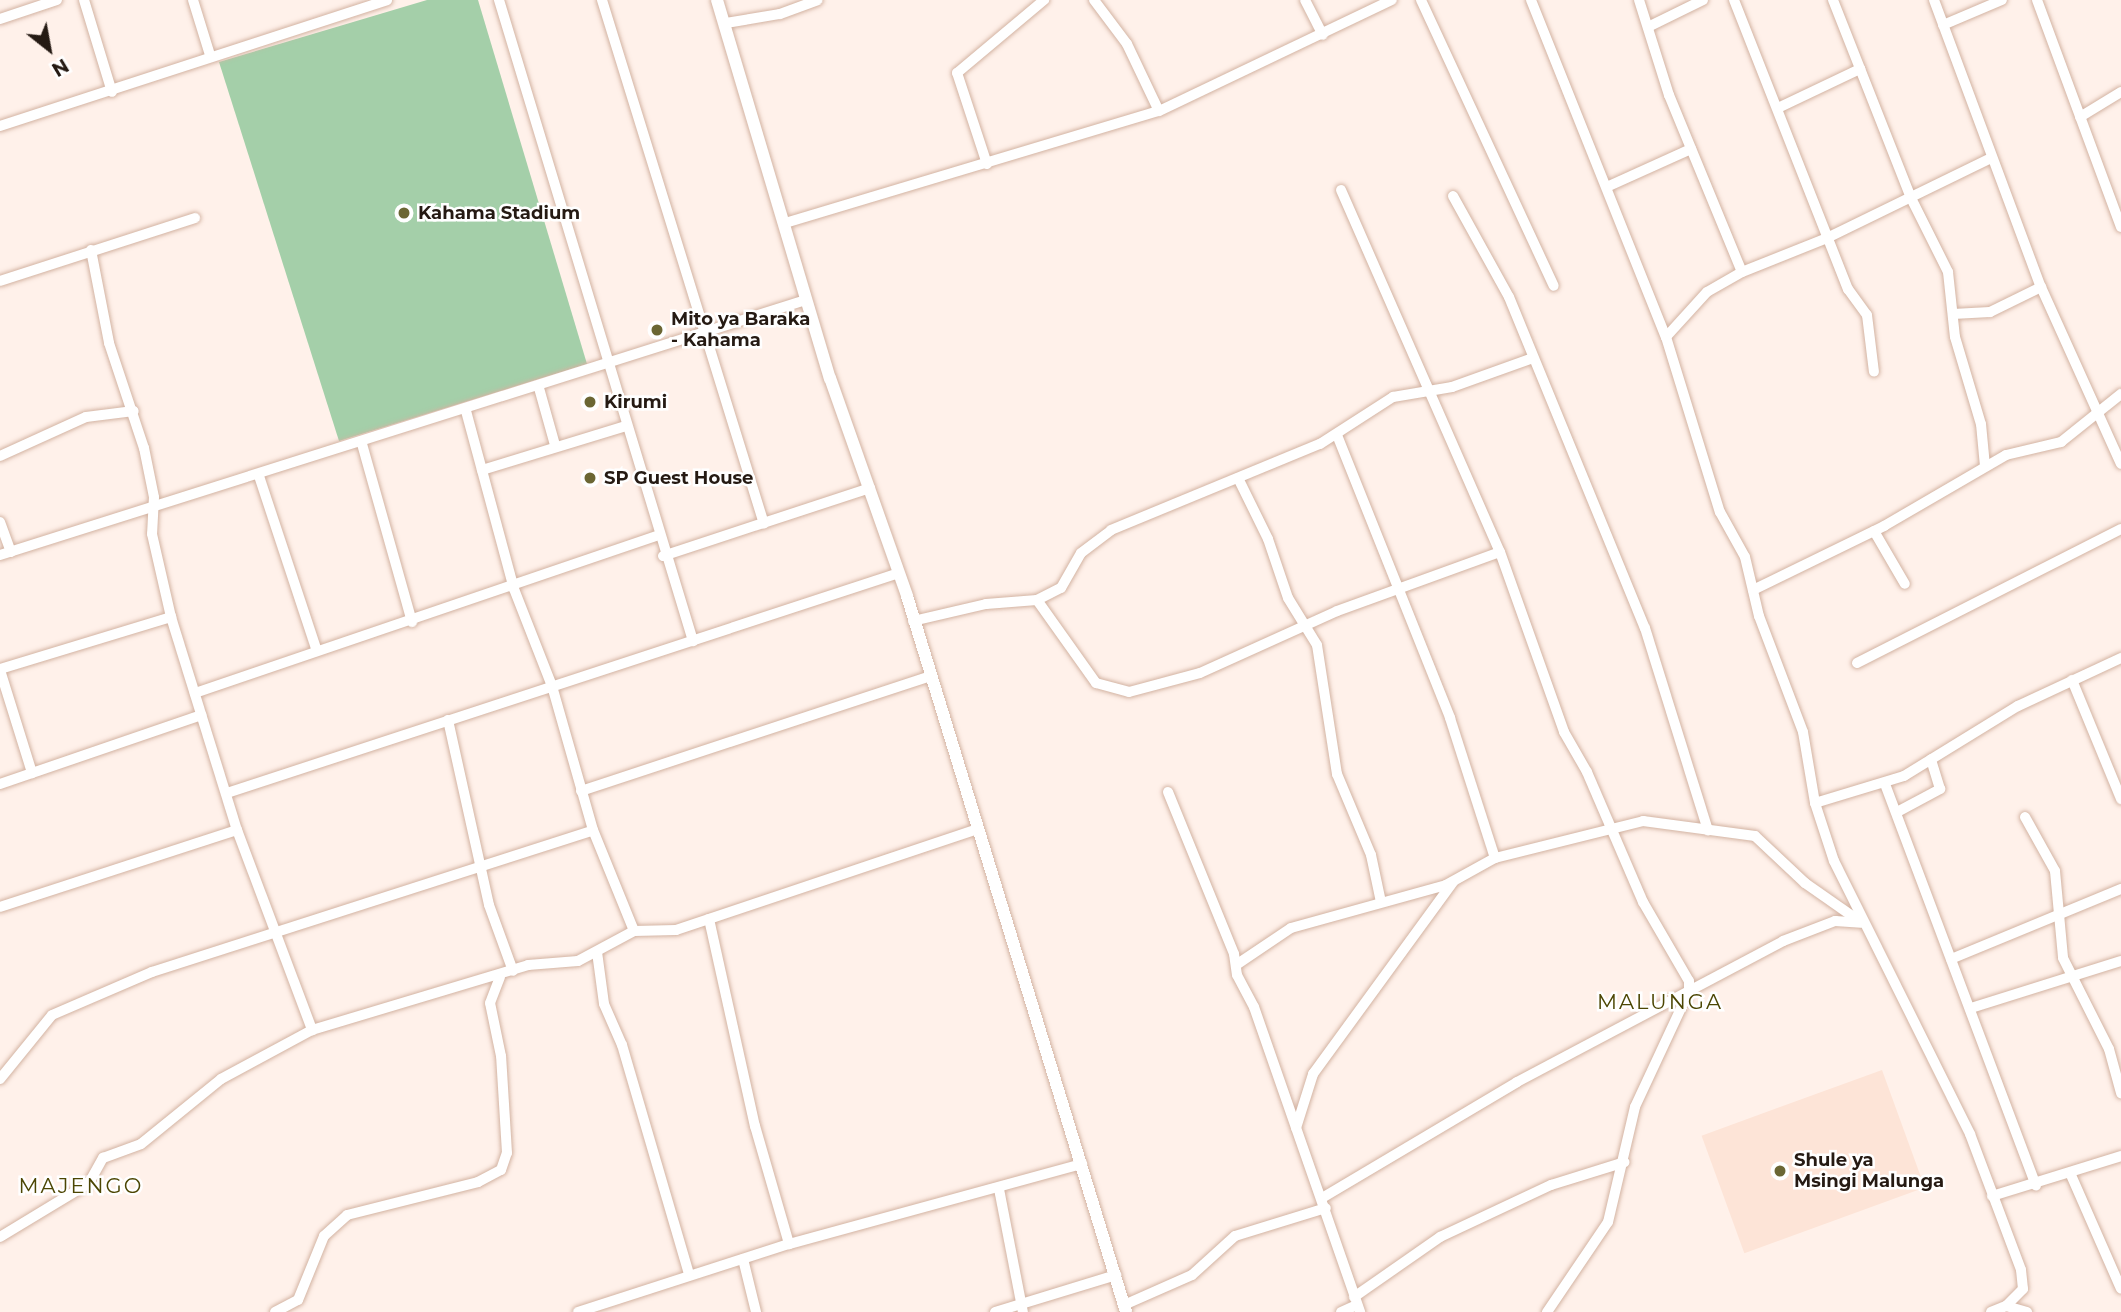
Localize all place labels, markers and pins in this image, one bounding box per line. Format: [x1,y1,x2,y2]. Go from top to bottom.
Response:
place label: Kahama Stadium [418,202,580,224]
marker: Kahama Stadium [396,205,412,221]
place label: Mito ya Baraka - Kahama [671,309,810,352]
marker: Mito ya Baraka - Kahama [649,322,665,338]
place label: Kirumi [604,391,667,413]
marker: Kirumi [582,394,598,410]
place label: SP Guest House [604,467,753,489]
marker: SP Guest House [582,470,598,486]
place label: Shule ya Msingi Malunga [1794,1150,1944,1192]
marker: Shule ya Msingi Malunga [1772,1163,1788,1179]

